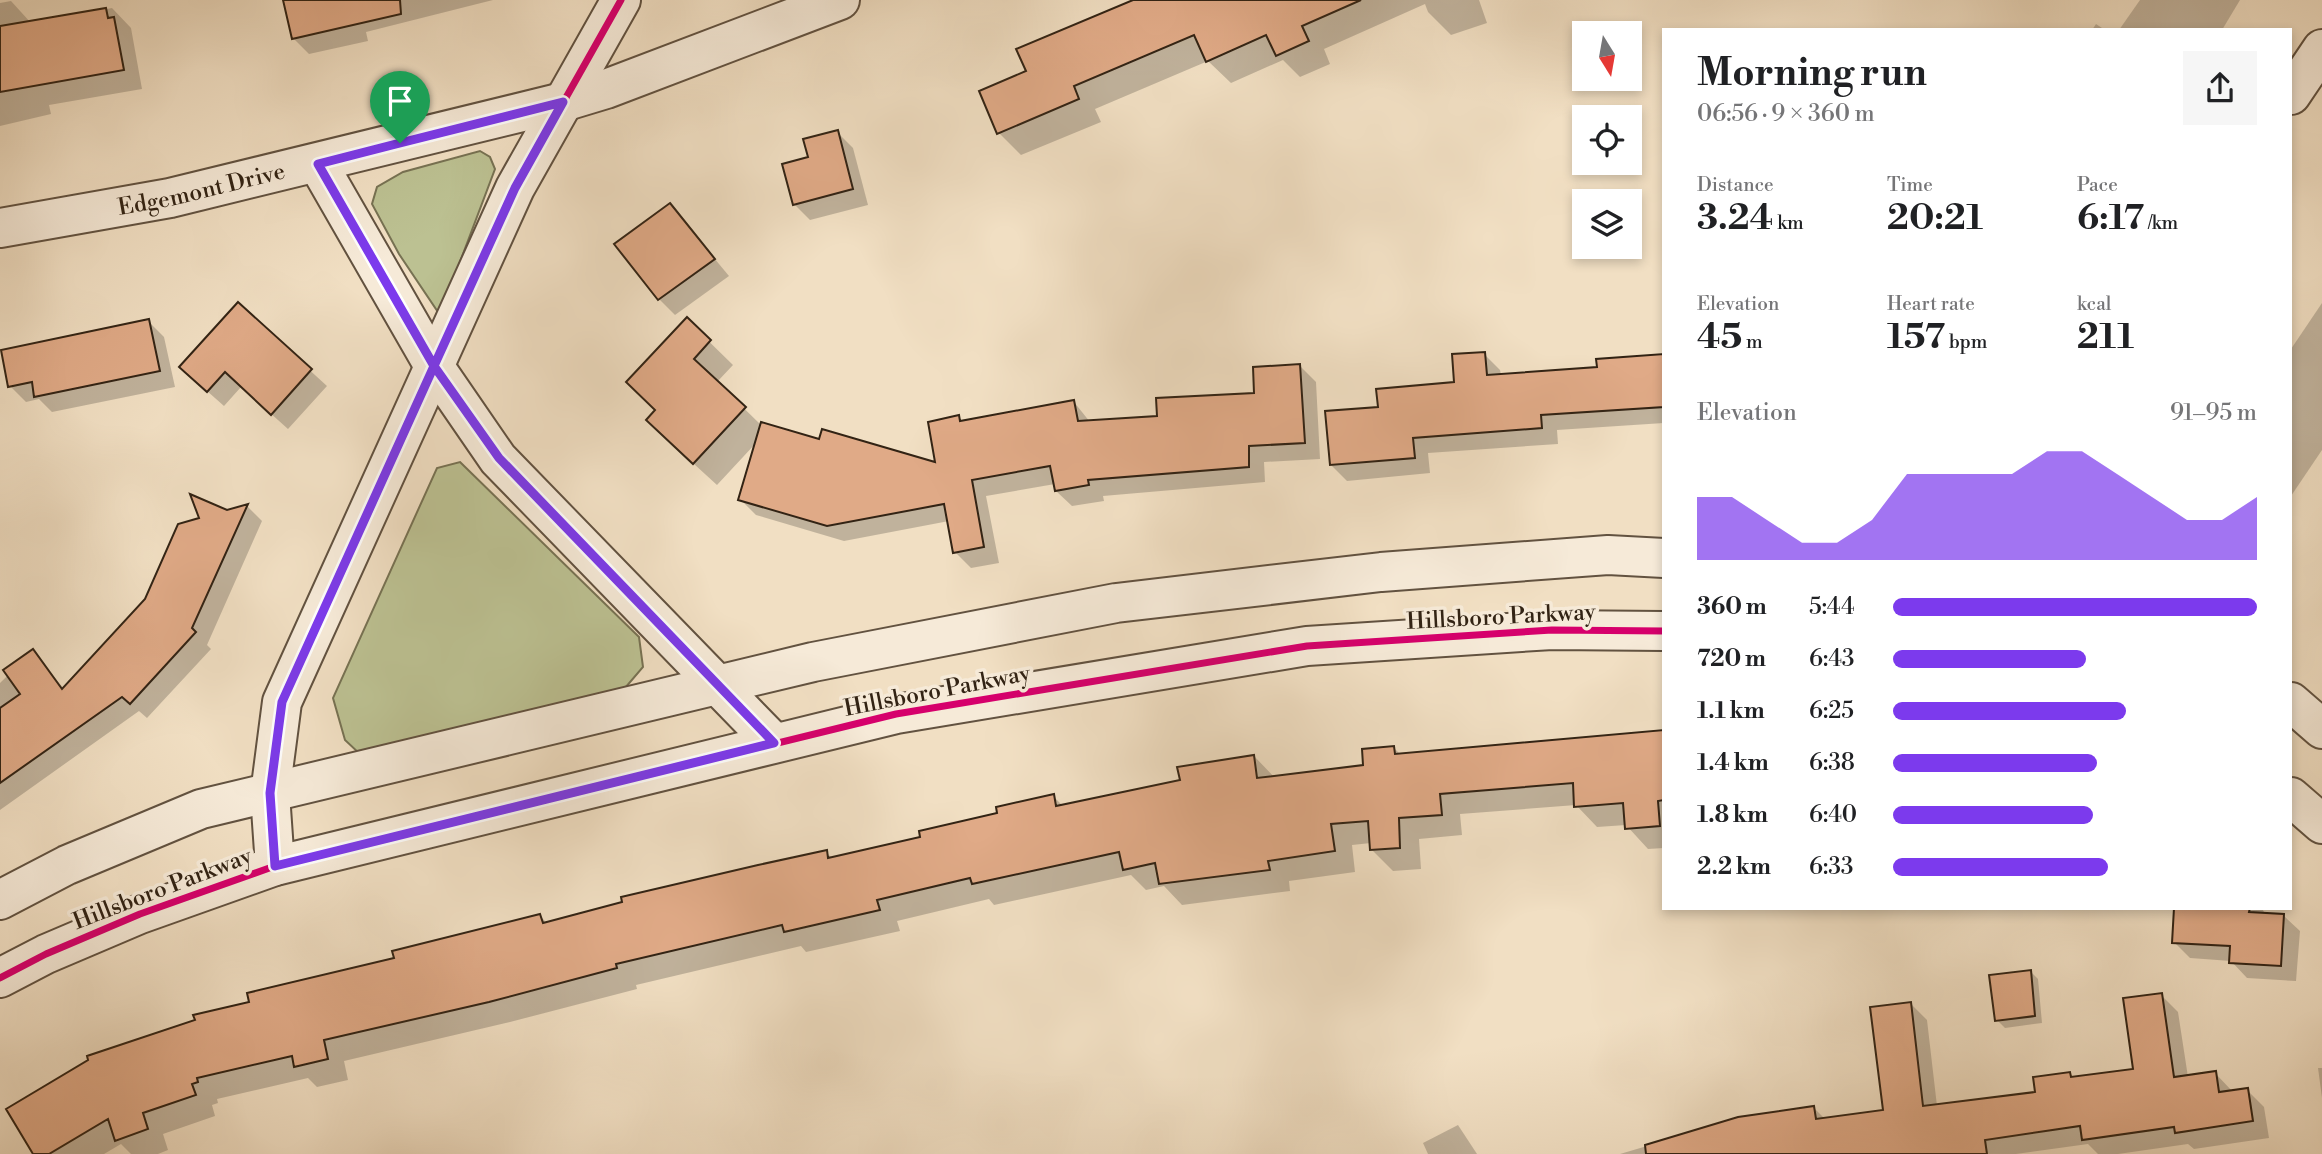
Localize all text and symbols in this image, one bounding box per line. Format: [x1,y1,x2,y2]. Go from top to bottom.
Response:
north arrow [1572,21,1642,91]
map controls [1572,21,1642,259]
text: Morning run [1697,50,1927,97]
button: share [2183,51,2257,125]
pin [370,71,430,143]
icon: arrive [381,82,419,120]
text: 06:56 · 9 × 360 m [1697,100,1875,128]
button: locate [1572,105,1642,175]
street label: Edgemont Drive [116,157,288,222]
text: Distance [1697,173,1774,197]
text: Time [1887,173,1933,197]
text: Pace [2077,173,2118,197]
button: layers [1572,189,1642,259]
text: 3.24 [1697,197,1773,240]
text: 20:21 [1887,197,1983,240]
text: 6:17 [2077,197,2144,240]
text: km [1773,211,1804,235]
text: /km [2144,211,2178,235]
text: Elevation [1697,292,1779,316]
text: Heart rate [1887,292,1975,316]
text: kcal [2077,292,2111,316]
text: 45 [1697,316,1742,359]
text: 157 [1887,316,1945,359]
text: 211 [2077,316,2134,359]
text: m [1742,330,1763,354]
text: bpm [1945,330,1987,354]
text: Elevation [1697,399,1797,427]
text: 91–95 m [2170,399,2257,427]
text: 360 m [1697,593,1767,621]
text: 5:44 [1809,593,1855,621]
street label: Hillsboro Parkway [1406,598,1597,636]
text: 720 m [1697,645,1766,673]
text: 6:43 [1809,645,1855,673]
street label: Hillsboro Parkway [842,659,1034,723]
text: 1.1 km [1697,697,1765,725]
text: 6:25 [1809,697,1854,725]
text: 1.4 km [1697,749,1769,777]
text: 6:38 [1809,749,1855,777]
text: 1.8 km [1697,801,1768,829]
text: 6:40 [1809,801,1857,829]
street label: Hillsboro Parkway [69,842,257,936]
text: 2.2 km [1697,853,1771,881]
text: 6:33 [1809,853,1854,881]

